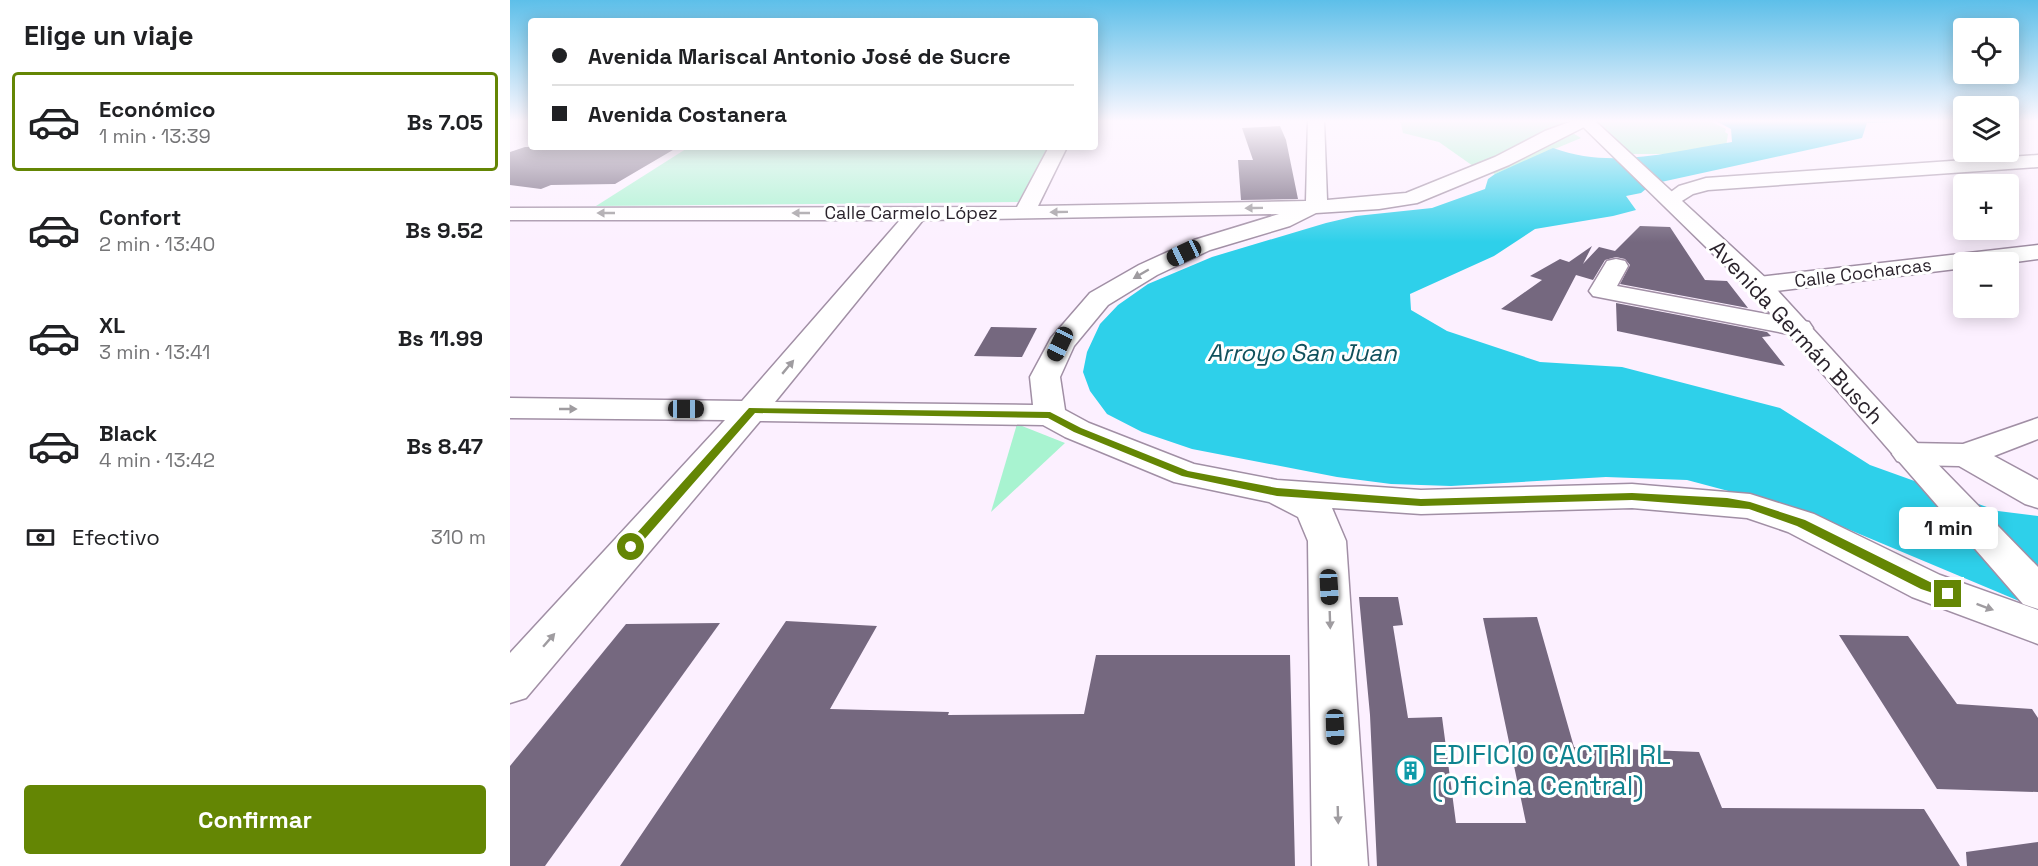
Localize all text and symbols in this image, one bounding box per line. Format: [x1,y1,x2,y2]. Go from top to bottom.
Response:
text: Elige un viaje [24,18,194,53]
map controls [1953,18,2019,318]
button: locate [1953,18,2019,84]
text: Avenida Mariscal Antonio José de Sucre [588,42,1011,70]
icon: car [27,95,81,149]
text: Económico [99,95,216,123]
button: layers [1953,96,2019,162]
text: Avenida Costanera [588,100,787,128]
text: Bs 7.05 [407,108,483,136]
text: 1 min · 13:39 [99,123,211,149]
button: + [1953,174,2019,240]
street label: Calle Carmelo López [824,201,998,224]
icon: car [27,203,81,257]
text: Confort [99,203,181,231]
one-way arrow [1244,204,1263,213]
one-way arrow [1050,207,1069,217]
one-way arrow [597,208,616,218]
one-way arrow [792,208,811,218]
text: Bs 9.52 [405,216,483,244]
text: 2 min · 13:40 [99,231,215,257]
street label: Avenida Germán Busch [1704,234,1890,430]
car [1164,237,1204,269]
button: − [1953,252,2019,318]
street label: Calle Cocharcas [1793,253,1933,292]
one-way arrow [1133,268,1149,279]
icon: car [27,311,81,365]
text: XL [99,311,125,339]
text: Bs 11.99 [398,324,483,352]
car [1044,324,1076,364]
water label: Arroyo San Juan [1207,337,1398,368]
text: 3 min · 13:41 [99,339,210,365]
one-way arrow [781,360,794,375]
car [668,400,704,418]
one-way arrow [559,404,578,413]
icon: car [27,419,81,473]
text: Black [99,419,157,447]
text: Bs 8.47 [406,432,483,460]
text: 4 min · 13:42 [99,447,215,473]
callout: 1 min [1898,507,1998,549]
text: 1 min [1924,515,1973,541]
icon: cash [24,521,57,554]
text: Efectivo [72,523,160,551]
text: 310 m [431,524,486,550]
route start [617,533,644,560]
car [1319,569,1339,605]
route end [1934,580,1961,607]
one-way arrow [1976,603,1994,613]
one-way arrow [1326,611,1335,630]
one-way arrow [542,633,556,648]
car [1325,709,1345,745]
place label: EDIFICIO CACTRI RL (Oficina Central) [1432,737,1671,803]
building icon: EDIFICIO CACTRI RL (Oficina Central) [1395,755,1427,787]
button: Confirmar [24,785,486,854]
one-way arrow [1334,806,1343,825]

